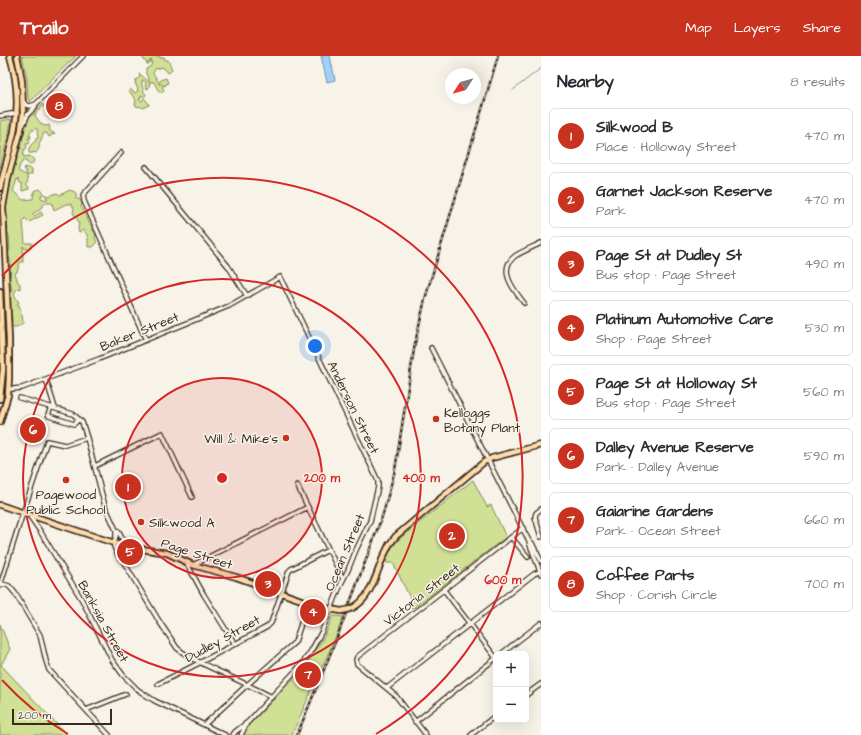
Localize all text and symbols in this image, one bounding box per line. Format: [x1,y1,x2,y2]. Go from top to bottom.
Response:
text: Trailo [20,15,69,42]
text: Map [685,18,712,38]
text: Layers [734,18,781,38]
text: Share [803,18,841,38]
north arrow [445,68,481,104]
text: Nearby [557,70,614,94]
text: 8 results [790,73,845,91]
pin: 8 [46,91,72,121]
text: Silkwood B [596,117,673,138]
text: 1 [570,127,572,145]
text: 470 m [804,127,844,145]
text: Place · Holloway Street [596,138,737,156]
text: Garnet Jackson Reserve [596,181,772,202]
text: 2 [567,191,575,209]
text: 470 m [804,191,844,209]
text: Park [596,202,626,220]
text: Page St at Dudley St [596,245,742,266]
text: 3 [568,255,574,273]
text: 490 m [804,255,844,273]
text: Bus stop · Page Street [596,266,736,284]
street label: Baker Street [97,308,182,356]
text: Platinum Automotive Care [596,309,773,330]
text: 4 [567,319,575,337]
text: 530 m [805,319,844,337]
text: Shop · Page Street [596,330,712,348]
your location [305,336,325,356]
street label: Anderson Street [323,358,384,458]
text: Page St at Holloway St [596,373,757,394]
text: 5 [566,383,576,401]
text: 560 m [803,383,844,401]
text: Bus stop · Page Street [596,394,736,412]
place label: Kelloggs Botany Plant [444,404,521,438]
marker: Kelloggs Botany Plant [431,414,441,424]
pin: 6 [20,415,46,445]
place label: Will & Mike's [204,430,278,448]
marker: Will & Mike's [281,433,291,443]
text: Dalley Avenue Reserve [596,437,754,458]
text: 6 [567,447,575,465]
text: 590 m [804,447,844,465]
text: Park · Dalley Avenue [596,458,719,476]
text: 200 m [303,470,341,487]
text: 400 m [402,470,440,487]
centre of rings [215,471,229,485]
pin: 1 [115,472,141,502]
marker: Pagewood Public School [61,475,71,485]
place label: Pagewood Public School [26,486,106,519]
text: Gaiarine Gardens [596,501,713,522]
street label: Ocean Street [321,510,370,594]
text: 7 [567,511,575,529]
text: 660 m [804,511,844,529]
place label: Silkwood A [149,514,215,532]
marker: Silkwood A [136,517,146,527]
pin: 2 [439,521,465,551]
text: Park · Ocean Street [596,522,721,540]
street label: Page Street [158,534,235,575]
pin: 5 [117,537,143,567]
street label: Victoria Street [380,559,464,630]
text: Coffee Parts [596,565,694,586]
pin: 3 [255,569,281,599]
text: 600 m [485,572,522,589]
text: 8 [567,575,575,593]
text: 700 m [804,575,844,593]
street label: Banksia Street [73,577,133,666]
text: Shop · Corish Circle [596,586,717,604]
pin: 4 [300,597,326,627]
street label: Dudley Street [182,610,264,668]
map controls [493,651,529,723]
button: + [493,651,529,687]
pin: 7 [295,660,321,690]
button: − [493,687,529,723]
scale bar [12,707,112,726]
text: 200 m [18,708,51,723]

